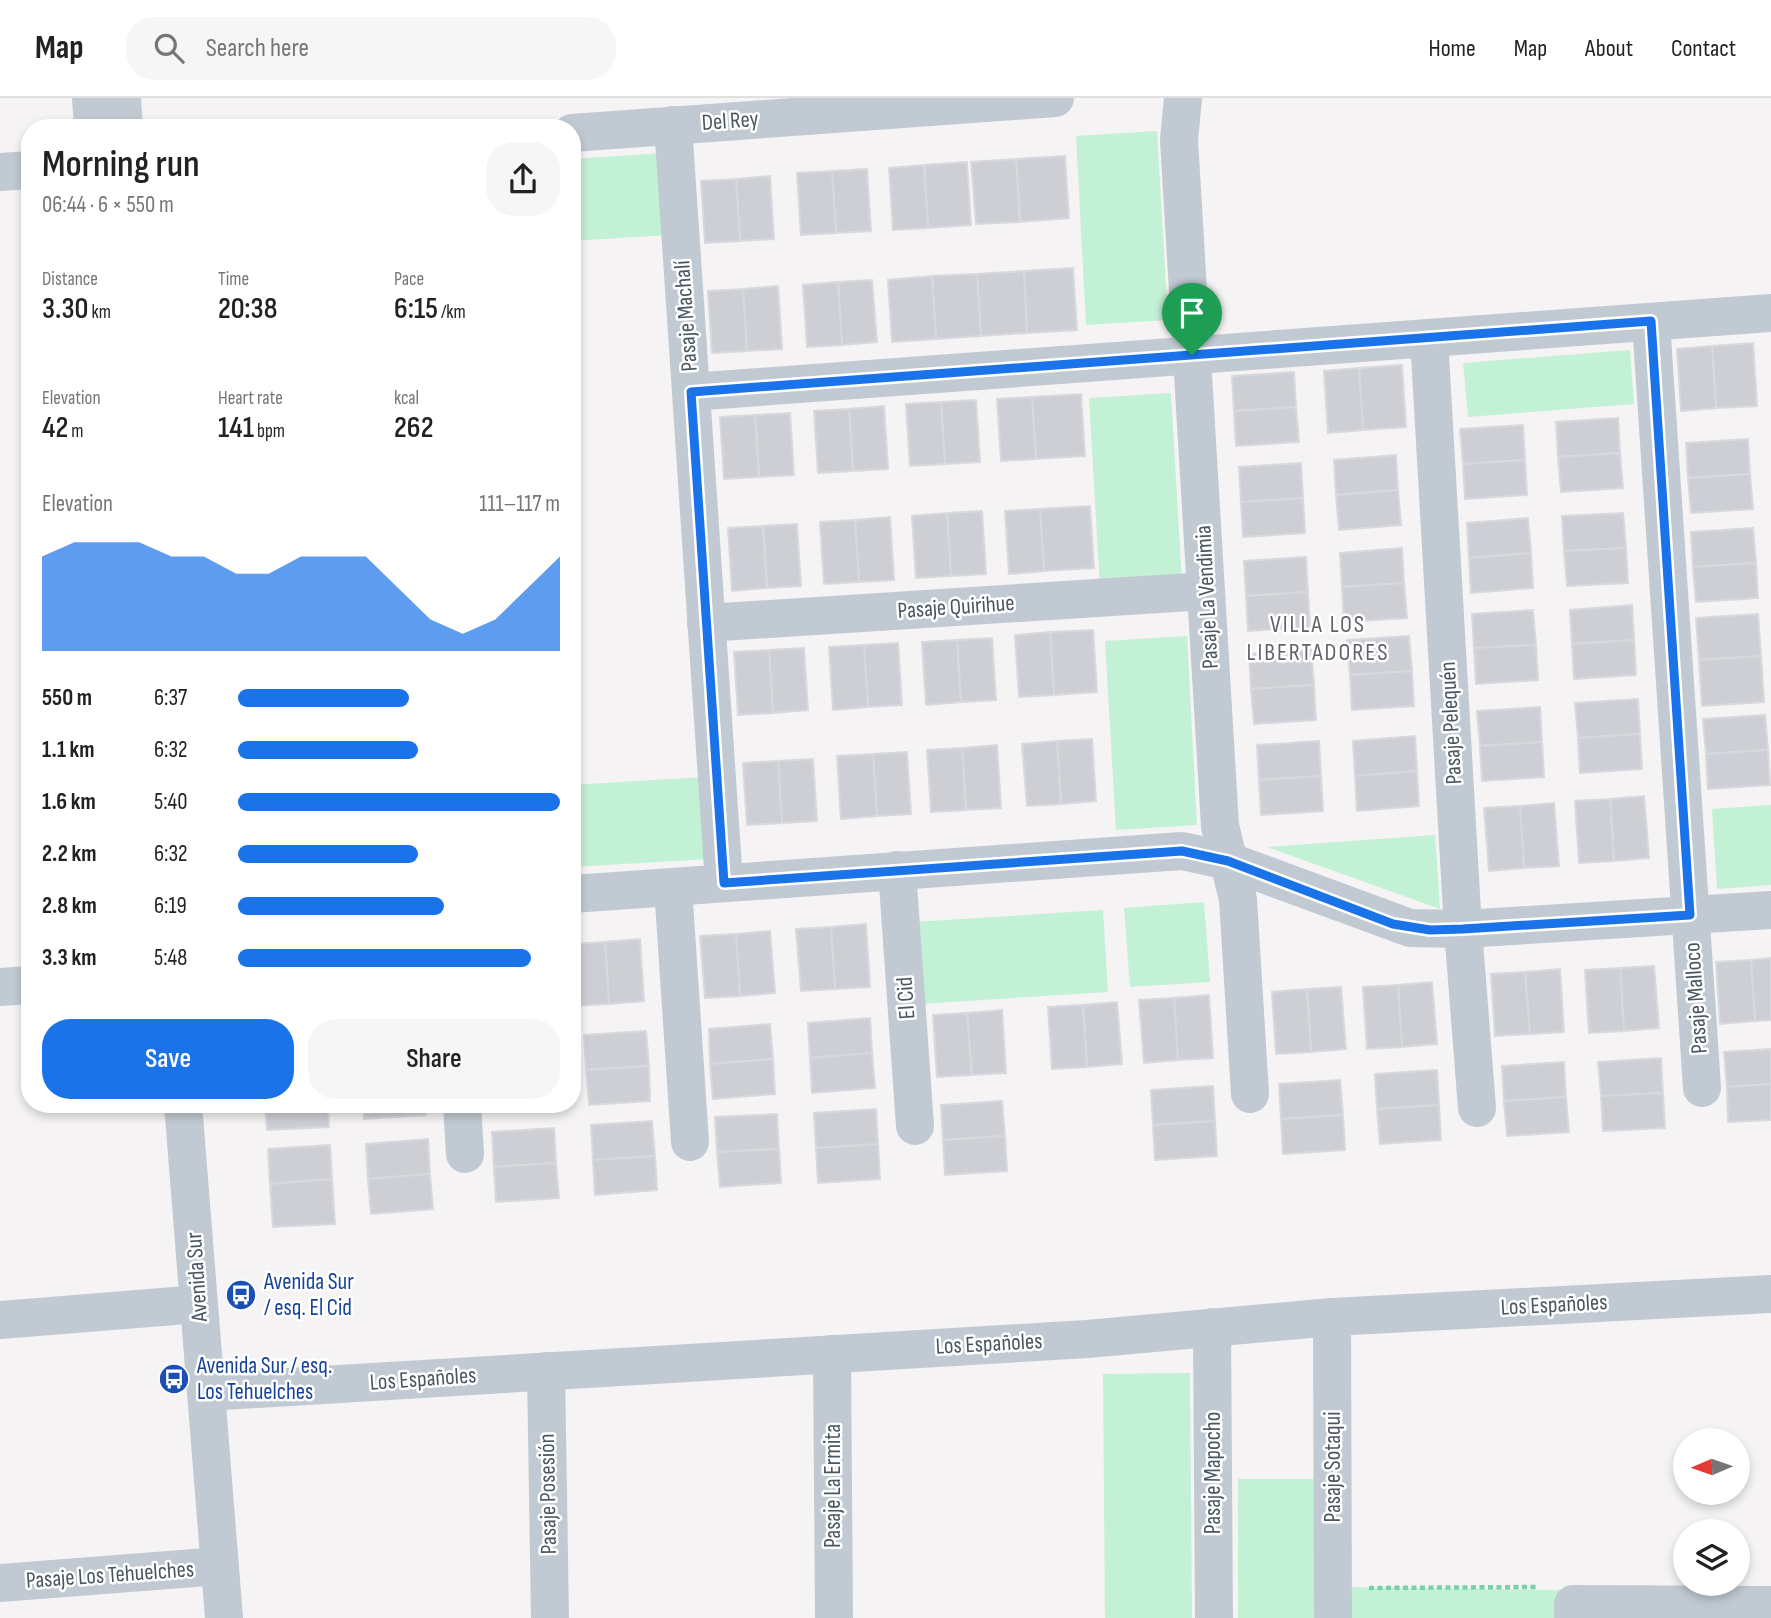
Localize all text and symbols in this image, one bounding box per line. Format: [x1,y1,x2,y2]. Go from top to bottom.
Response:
search box [126,17,616,80]
text: Map [35,28,84,68]
icon: search [150,29,188,67]
text: Search here [206,33,309,64]
text: Home [1428,34,1476,63]
text: Map [1514,34,1547,63]
text: About [1585,34,1633,63]
text: Contact [1671,34,1736,63]
street label: Del Rey [701,105,759,137]
text: Morning run [42,142,200,187]
button: share [486,142,560,216]
text: 06:44 · 6 × 550 m [42,191,174,219]
street label: Pasaje Machalí [668,259,704,372]
text: Distance [42,268,98,291]
text: Time [218,268,249,291]
text: Pace [394,268,424,291]
pin [1162,283,1222,355]
text: 3.30 [42,291,88,327]
text: 20:38 [218,291,277,327]
text: 6:15 [394,291,438,327]
icon: arrive [1173,294,1211,332]
text: km [88,301,111,324]
text: /km [438,301,466,324]
text: Elevation [42,387,101,410]
text: Heart rate [218,387,283,410]
text: kcal [394,387,419,410]
text: 42 [42,410,68,446]
text: 141 [218,410,254,446]
text: 262 [394,410,434,446]
text: m [68,420,84,443]
text: bpm [254,420,285,443]
text: Elevation [42,490,113,518]
text: 111–117 m [479,490,560,518]
street label: Pasaje La Vendimia [1189,524,1225,670]
street label: Pasaje Quirihue [897,589,1015,625]
district label: VILLA LOS LIBERTADORES [1247,610,1389,667]
street label: Pasaje Pelequén [1434,661,1468,785]
text: 550 m [42,684,92,712]
text: 6:37 [154,684,187,712]
text: 1.1 km [42,736,95,764]
text: 6:32 [154,736,188,764]
text: 1.6 km [42,788,96,816]
text: 5:40 [154,788,187,816]
text: 2.2 km [42,840,96,868]
text: 6:32 [154,840,188,868]
text: 2.8 km [42,892,97,920]
text: 6:19 [154,892,187,920]
street label: Pasaje Malloco [1678,941,1714,1055]
text: 3.3 km [42,944,96,972]
text: 5:48 [154,944,187,972]
street label: El Cid [891,976,921,1020]
button: Save [42,1019,294,1099]
button: Share [308,1019,560,1099]
street label: Avenida Sur [180,1231,214,1324]
place label: Avenida Sur / esq. El Cid [263,1268,354,1322]
bus stop icon: Avenida Sur / esq. El Cid [224,1278,258,1312]
street label: Los Españoles [1500,1288,1608,1322]
street label: Los Españoles [935,1327,1043,1361]
place label: Avenida Sur / esq. Los Tehuelches [196,1352,332,1406]
street label: Los Españoles [369,1361,477,1397]
bus stop icon: Avenida Sur / esq. Los Tehuelches [157,1362,191,1396]
street label: Pasaje Mapocho [1199,1412,1227,1534]
street label: Pasaje Sotaqui [1319,1412,1347,1522]
street label: Pasaje La Ermita [819,1424,847,1548]
north arrow [1673,1428,1750,1505]
map controls [1673,1428,1750,1596]
street label: Pasaje Posesión [533,1433,563,1555]
button: layers [1673,1519,1750,1596]
street label: Pasaje Los Tehuelches [25,1555,195,1595]

